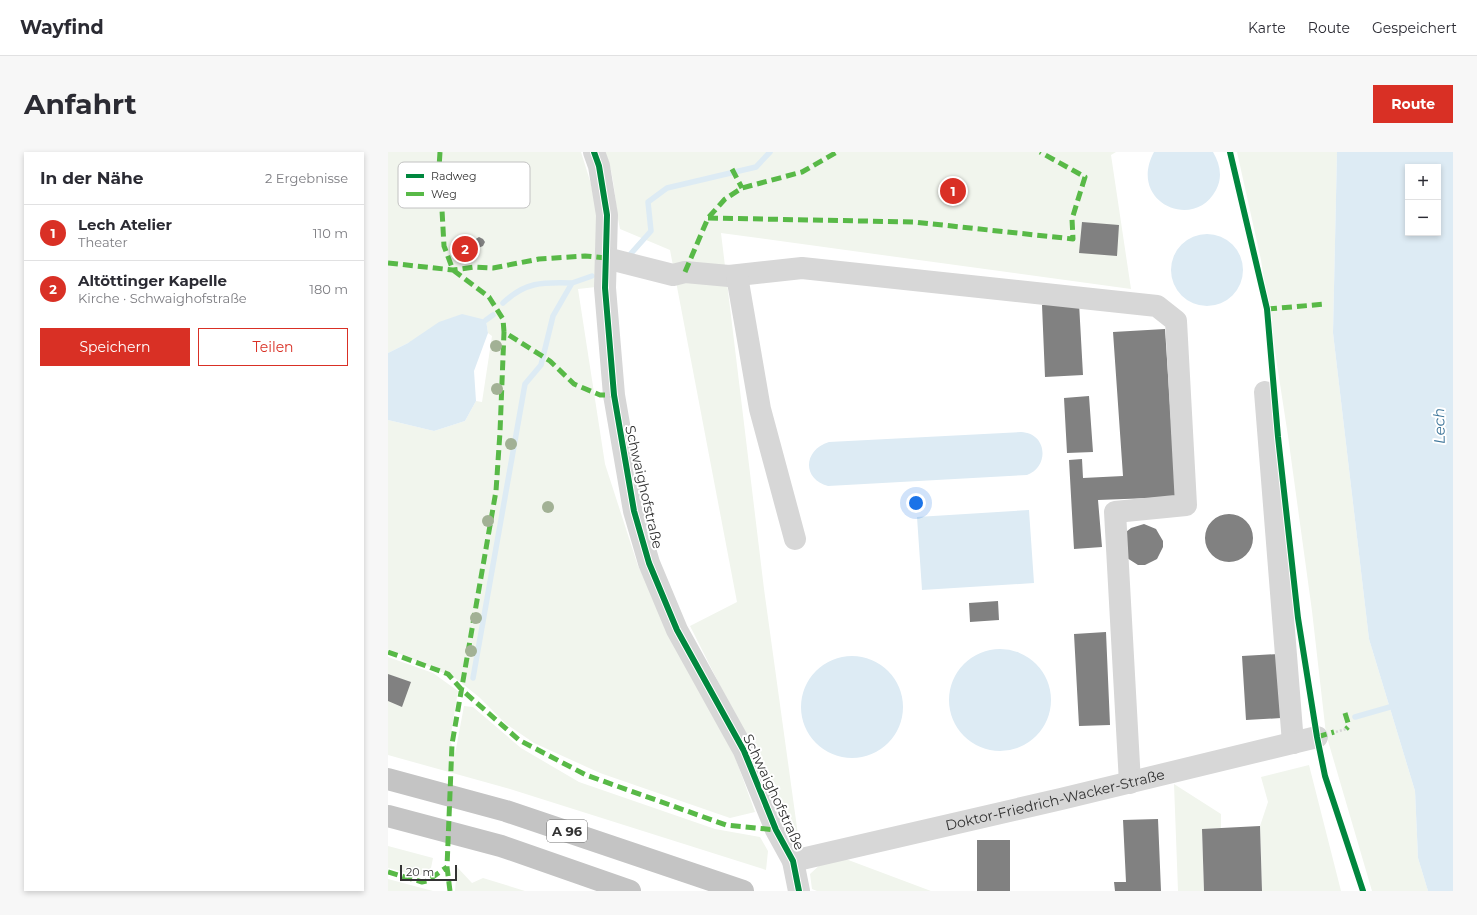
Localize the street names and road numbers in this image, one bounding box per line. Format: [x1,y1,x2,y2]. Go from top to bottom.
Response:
street label: Schwaighofstraße [621,424,667,550]
street label: Schwaighofstraße [739,731,809,853]
street label: Doktor-Friedrich-Wacker-Straße [944,765,1166,834]
road number: A 96 [547,820,587,842]

